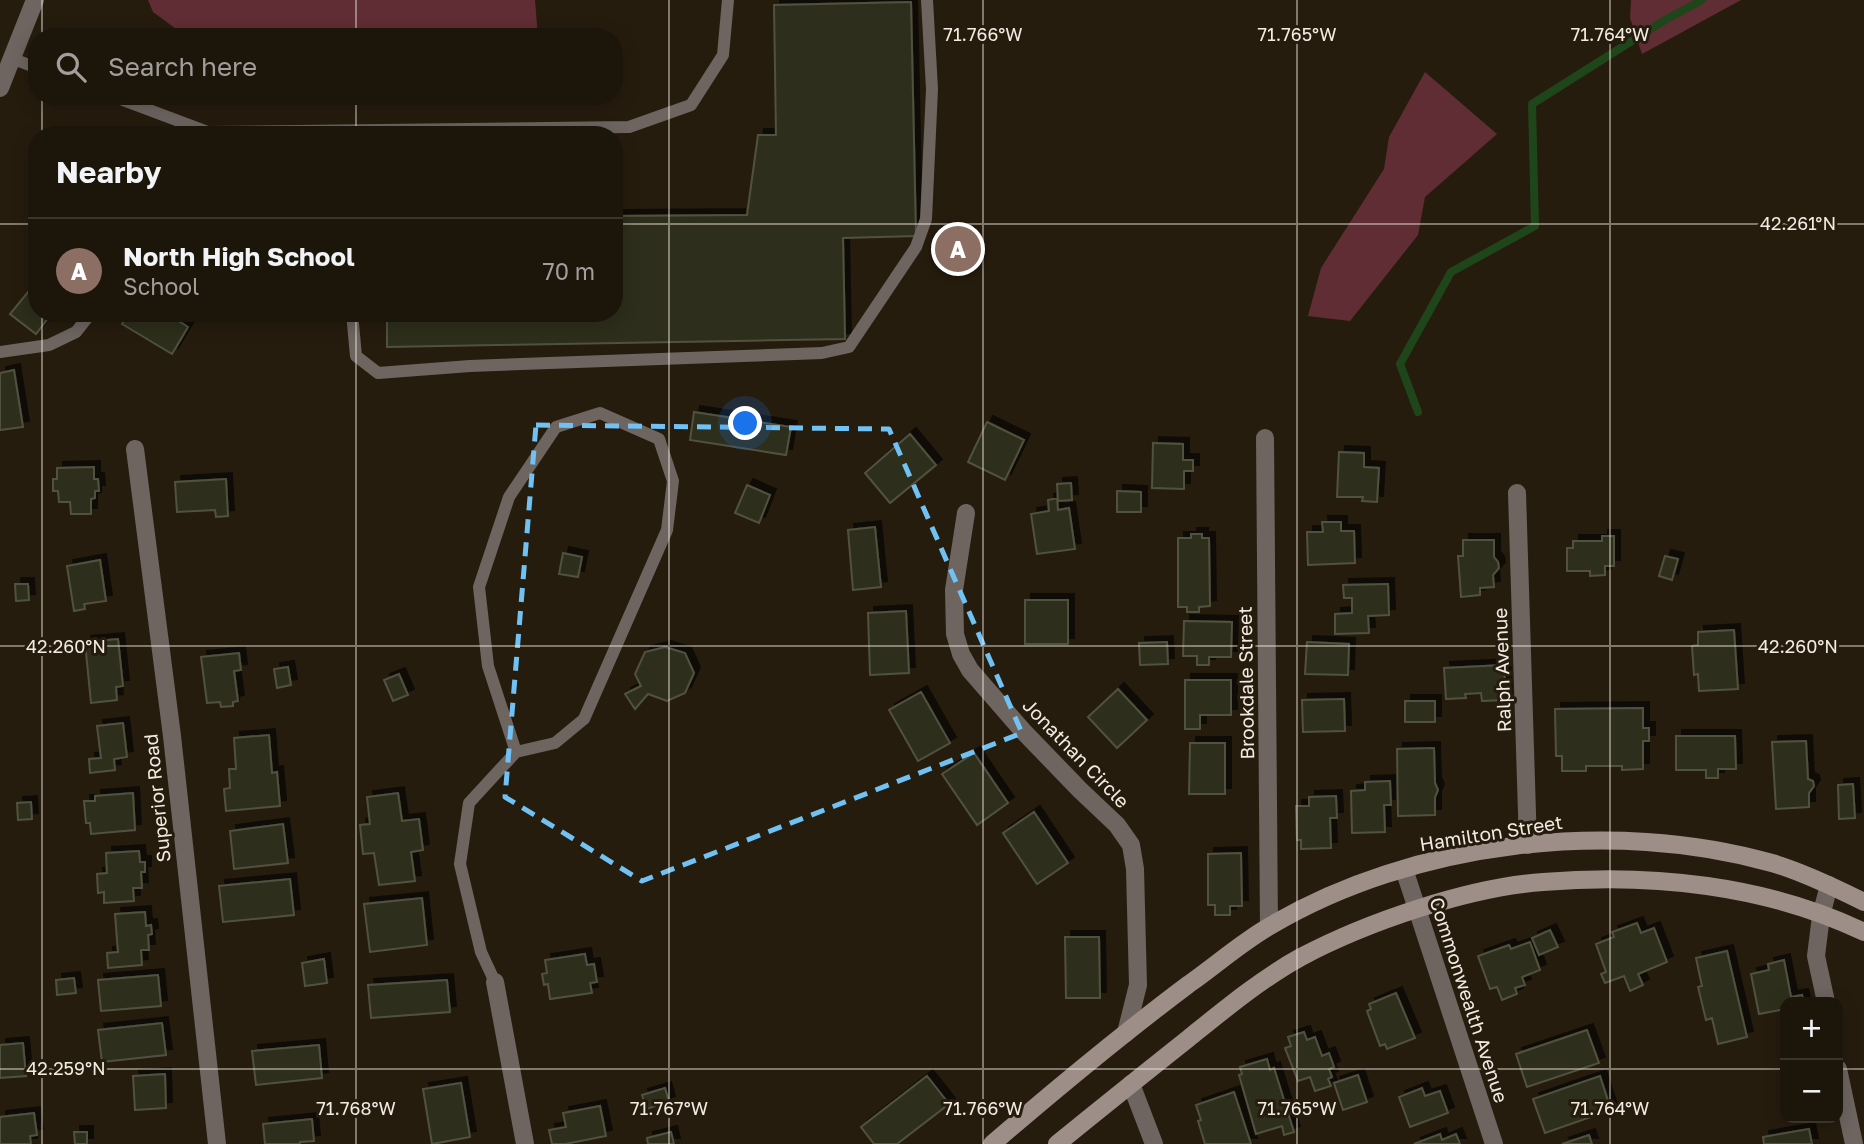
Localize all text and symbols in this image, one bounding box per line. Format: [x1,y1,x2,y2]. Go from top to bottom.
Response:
text: 71.766°W [943,23,1023,45]
text: 71.765°W [1258,23,1336,45]
text: 71.764°W [1571,23,1649,45]
search box [28,28,623,105]
icon: search [52,48,90,86]
text: Search here [108,51,257,82]
text: Nearby [56,154,161,190]
text: 42.261°N [1760,212,1836,234]
pin: A [935,223,981,275]
text: North High School [123,241,355,272]
text: A [71,257,87,285]
text: 70 m [542,257,595,285]
text: School [123,272,199,300]
your location [728,406,762,440]
street label: Brookdale Street [1233,606,1258,760]
street label: Ralph Avenue [1488,607,1515,733]
text: 42.260°N [26,635,106,657]
text: 42.260°N [1758,635,1838,657]
street label: Jonathan Circle [1018,693,1134,812]
street label: Superior Road [138,733,175,863]
street label: Hamilton Street [1418,810,1564,855]
street label: Commonwealth Avenue [1425,894,1514,1105]
map controls [1780,997,1843,1123]
button: + [1780,997,1843,1060]
text: 42.259°N [26,1057,106,1079]
button: − [1780,1060,1843,1123]
text: 71.768°W [316,1097,396,1119]
text: 71.767°W [630,1097,708,1119]
text: 71.766°W [943,1097,1023,1119]
text: 71.765°W [1258,1097,1336,1119]
text: 71.764°W [1571,1097,1649,1119]

